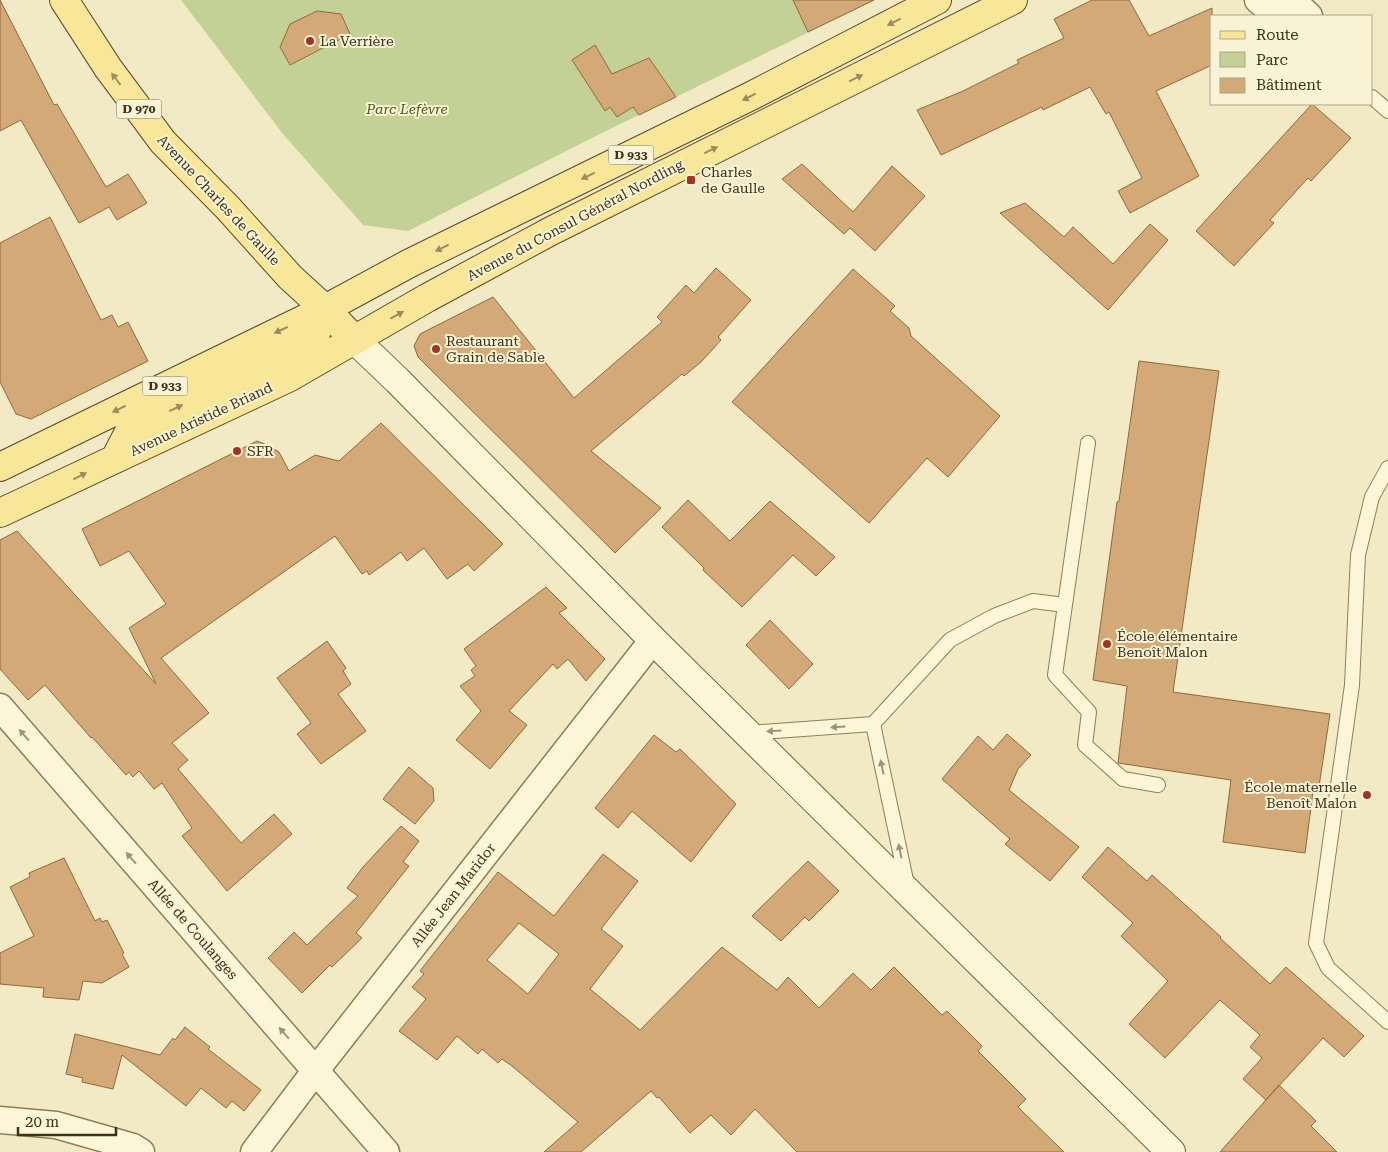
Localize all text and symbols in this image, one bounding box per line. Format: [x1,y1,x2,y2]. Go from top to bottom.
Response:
legend [1210,15,1373,105]
one-way arrow [886,18,901,26]
text: Route [1256,26,1298,44]
place label: La Verrière [320,33,394,49]
marker: La Verrière [304,35,316,47]
text: Parc [1256,51,1288,69]
one-way arrow [111,73,122,86]
one-way arrow [849,74,863,82]
text: Bâtiment [1256,76,1322,94]
one-way arrow [742,93,756,101]
road number: D 970 [116,100,162,118]
park label: Parc Lefèvre [365,101,448,117]
street label: Avenue Charles de Gaulle [154,132,284,269]
road number: D 933 [608,146,654,164]
one-way arrow [704,146,718,154]
street label: Avenue du Consul Général Nordling [464,156,686,284]
place label: Charles de Gaulle [701,164,765,196]
one-way arrow [580,172,595,180]
marker: Charles de Gaulle [685,174,697,186]
one-way arrow [435,244,449,252]
one-way arrow [389,311,404,319]
one-way arrow [274,326,288,334]
place label: Restaurant Grain de Sable [446,333,545,365]
marker: Restaurant Grain de Sable [430,343,442,355]
road number: D 933 [142,376,188,396]
street label: Avenue Aristide Briand [127,379,275,459]
one-way arrow [169,404,183,412]
one-way arrow [112,405,127,413]
place label: SFR [247,443,274,459]
marker: SFR [231,445,243,457]
one-way arrow [72,472,87,480]
place label: École élémentaire Benoît Malon [1117,628,1238,660]
marker: École élémentaire Benoît Malon [1101,638,1113,650]
one-way arrow [829,723,845,731]
one-way arrow [766,728,782,736]
one-way arrow [19,729,30,742]
one-way arrow [878,759,886,774]
place label: École maternelle Benoît Malon [1244,779,1357,811]
marker: École maternelle Benoît Malon [1361,789,1373,801]
street label: Allée Jean Maridor [407,840,499,950]
one-way arrow [896,844,904,859]
one-way arrow [126,852,137,864]
street label: Allée de Coulanges [145,875,241,983]
one-way arrow [278,1028,290,1040]
scale bar [18,1104,115,1136]
text: 20 m [25,1113,60,1131]

